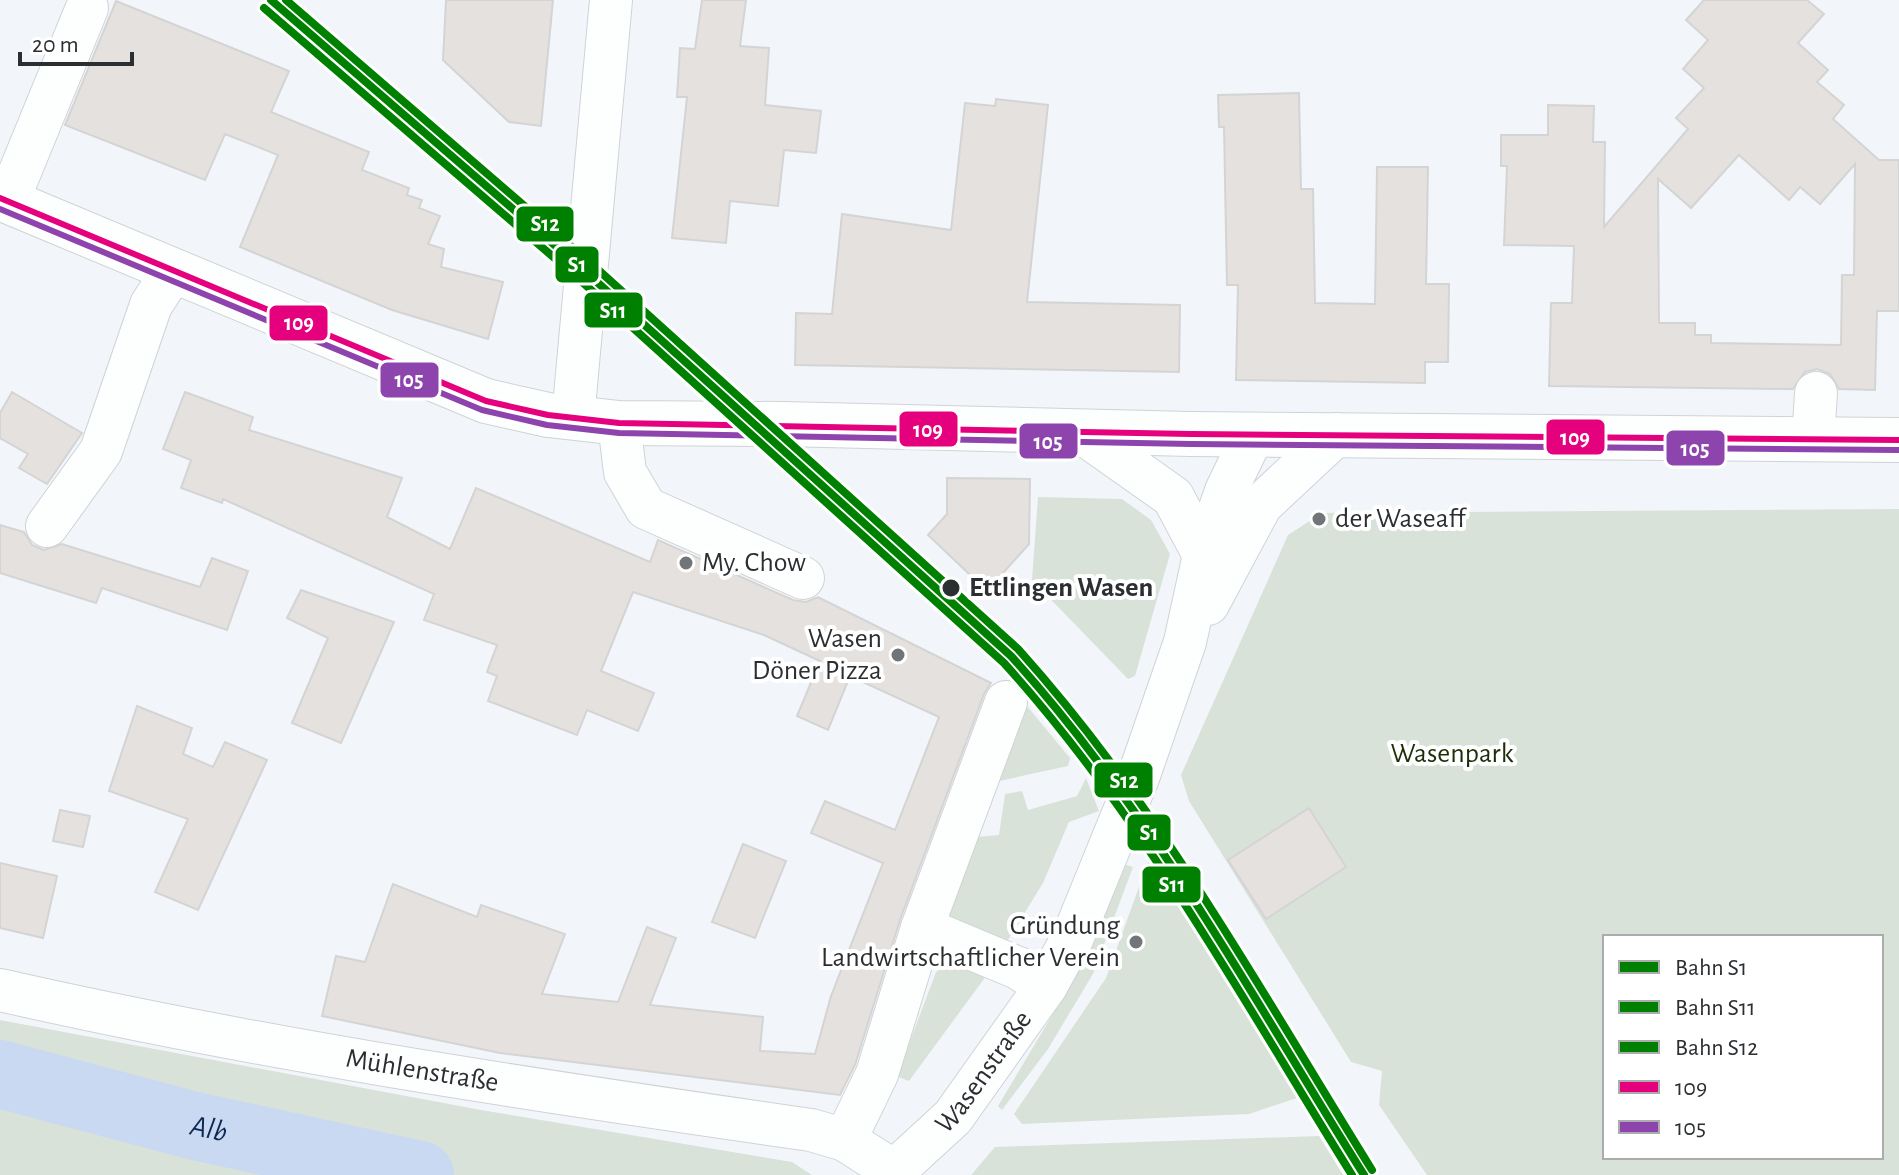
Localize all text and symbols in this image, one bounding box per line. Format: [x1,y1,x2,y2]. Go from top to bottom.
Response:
scale bar [20,16,132,66]
text: 20 m [32,33,79,57]
line badge: S12 [515,205,575,243]
text: S12 [530,213,560,235]
line badge: S1 [554,245,600,284]
text: S1 [568,254,586,276]
line badge: S11 [583,291,644,329]
text: S11 [600,300,626,322]
line badge: 109 [268,304,329,342]
text: 109 [284,312,314,334]
line badge: 105 [379,361,440,399]
text: 105 [395,369,423,391]
line badge: 109 [898,410,959,448]
line badge: 109 [1545,418,1606,456]
text: 109 [913,419,943,441]
line badge: 105 [1018,422,1079,460]
text: 109 [1560,427,1590,449]
line badge: 105 [1665,429,1726,467]
text: 105 [1034,431,1062,453]
text: 105 [1681,438,1709,460]
place label: der Waseaff [1335,505,1467,533]
marker: der Waseaff [1310,510,1328,528]
place label: My. Chow [702,549,806,577]
marker: My. Chow [677,554,695,572]
place label: Ettlingen Wasen [969,574,1153,602]
marker: Ettlingen Wasen [940,577,962,599]
place label: Wasen Döner Pizza [752,625,882,685]
marker: Wasen Döner Pizza [889,646,907,664]
park label: Wasenpark [1391,740,1514,768]
line badge: S12 [1093,761,1154,799]
text: S12 [1109,770,1139,792]
line badge: S1 [1126,813,1172,852]
text: S1 [1140,822,1158,844]
line badge: S11 [1141,865,1202,904]
text: S11 [1159,874,1185,896]
place label: Gründung Landwirtschaftlicher Verein [821,912,1120,972]
marker: Gründung Landwirtschaftlicher Verein [1127,933,1145,951]
legend [1603,935,1883,1159]
text: Bahn S1 [1675,956,1747,980]
text: Bahn S11 [1675,996,1755,1020]
street label: Wasenstraße [931,1006,1037,1139]
text: Bahn S12 [1675,1036,1758,1060]
street label: Mühlenstraße [344,1045,500,1097]
text: 109 [1675,1076,1707,1100]
water label: Alb [187,1110,230,1148]
text: 105 [1675,1116,1706,1140]

